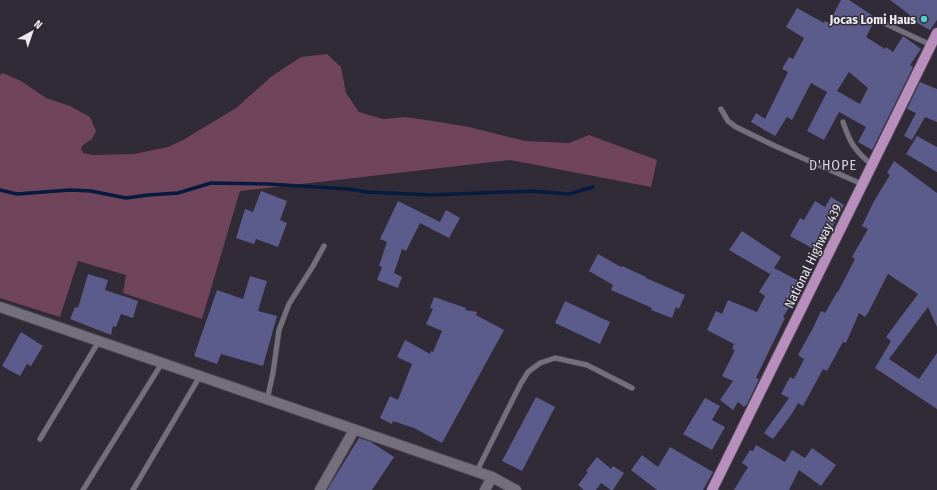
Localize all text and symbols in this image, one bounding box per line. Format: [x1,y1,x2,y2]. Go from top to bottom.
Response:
north arrow [12,12,52,52]
place label: Jocas Lomi Haus [829,12,916,27]
marker: Jocas Lomi Haus [919,14,929,24]
text: N [31,18,45,32]
district label: D'HOPE [809,157,857,174]
street label: National Highway 439 [781,202,845,310]

